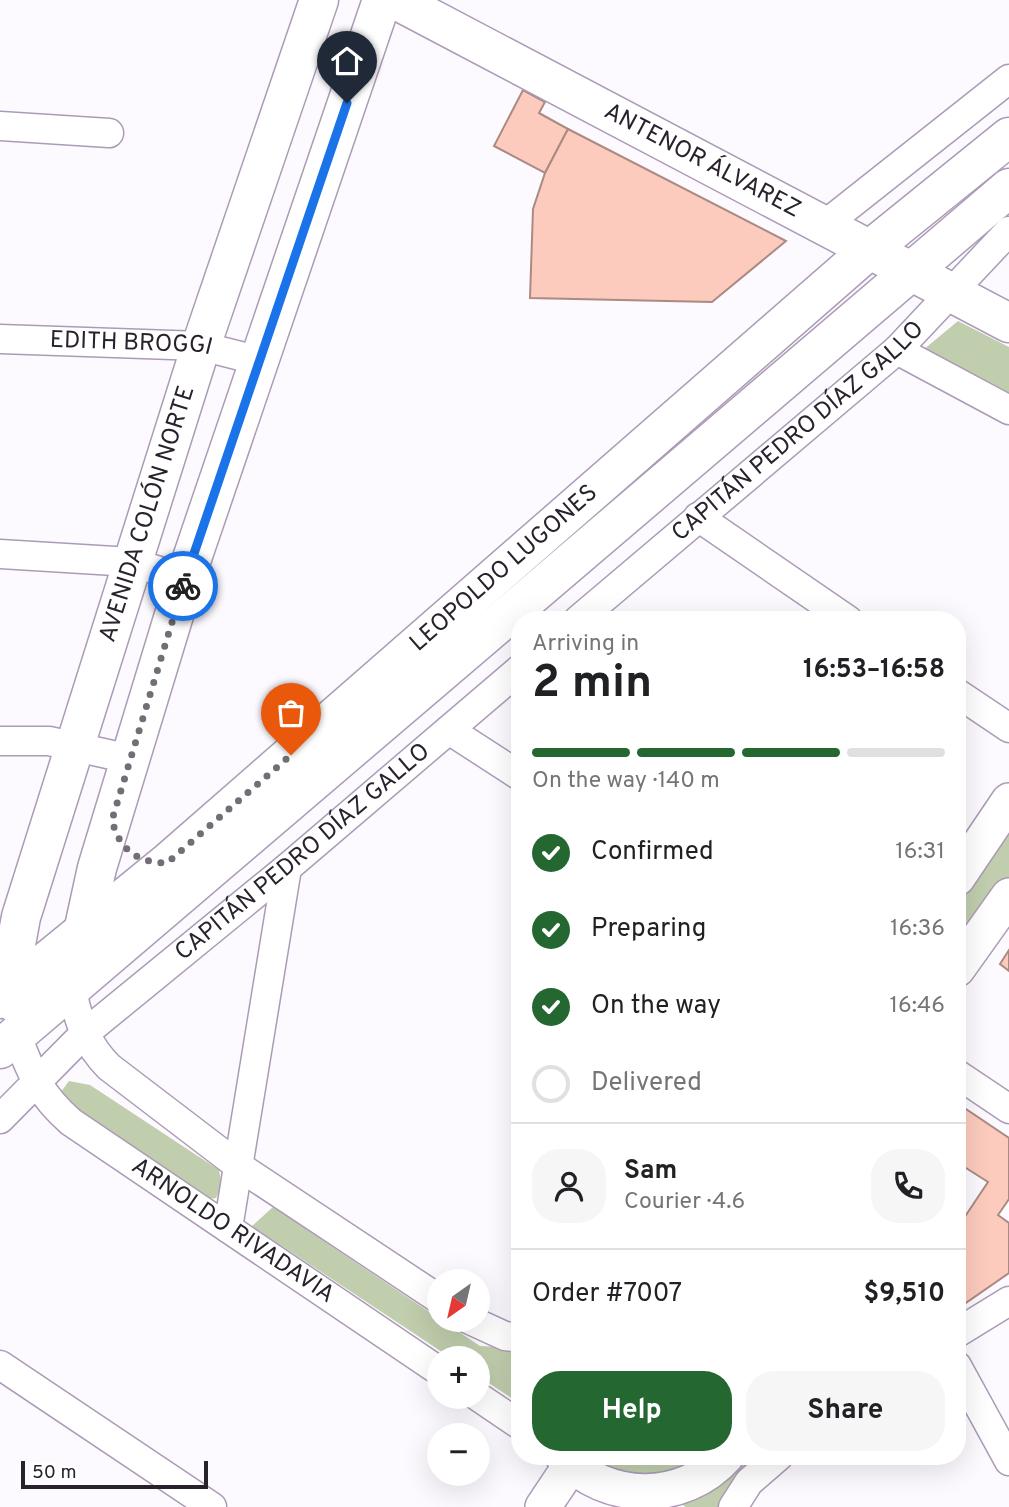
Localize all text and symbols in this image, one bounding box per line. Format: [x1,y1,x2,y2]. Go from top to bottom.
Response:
pin [317,31,377,103]
icon: home [328,42,366,80]
street label: ANTENOR ÁLVAREZ [599,97,806,225]
street label: CAPITÁN PEDRO DÍAZ GALLO [666,315,931,549]
street label: EDITH BROGGI [49,326,216,363]
street label: AVENIDA COLÓN NORTE [94,382,202,646]
street label: LEOPOLDO LUGONES [404,479,604,659]
courier [148,551,218,621]
icon: bike [164,567,202,605]
text: Arriving in [532,630,639,659]
text: 16:53–16:58 [803,654,945,687]
text: 2 min [532,655,652,714]
pin [261,683,321,755]
icon: bag [272,694,310,732]
street label: CAPITÁN PEDRO DÍAZ GALLO [170,737,437,968]
text: On the way · 140 m [532,767,720,796]
icon: check [532,834,570,872]
text: Confirmed [591,836,714,869]
text: 16:31 [895,838,945,867]
icon: check [532,911,570,949]
text: Preparing [591,913,706,946]
text: 16:36 [890,915,945,944]
icon: check [532,988,570,1026]
text: On the way [591,990,721,1023]
text: 16:46 [890,992,945,1021]
text: Delivered [591,1067,702,1100]
button: person [532,1149,606,1223]
button: phone [871,1149,945,1223]
street label: ARNOLDO RIVADAVIA [125,1152,340,1311]
text: Sam [624,1155,677,1188]
text: Courier · 4.6 [624,1188,745,1217]
north arrow [427,1269,490,1332]
map controls [427,1269,490,1486]
text: Order #7007 [532,1278,682,1311]
text: $9,510 [863,1278,945,1311]
button: + [427,1346,490,1409]
button: Help [532,1371,732,1451]
button: Share [746,1371,945,1451]
button: − [427,1423,490,1486]
scale bar [21,1458,208,1490]
text: 50 m [32,1461,77,1485]

